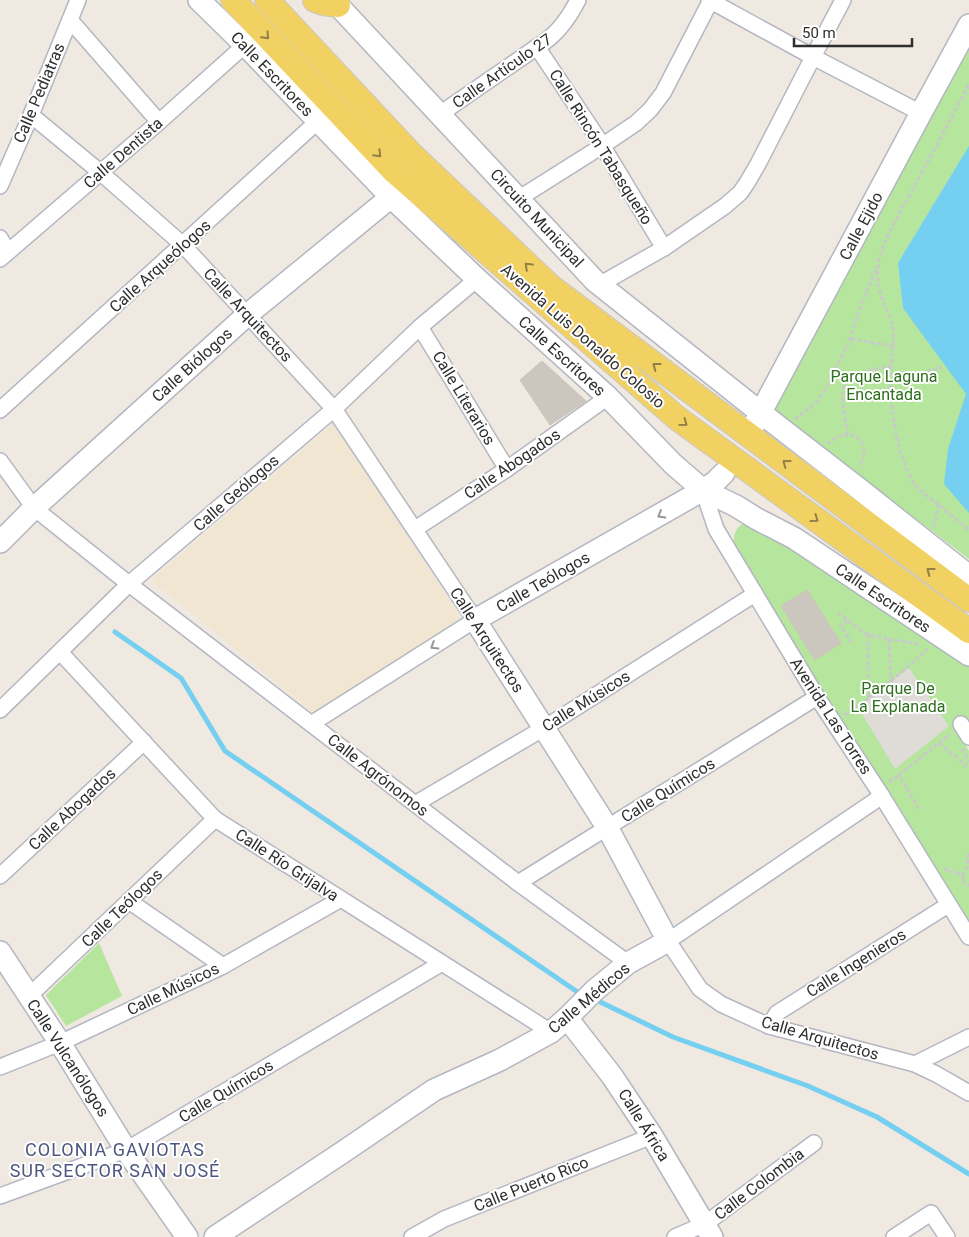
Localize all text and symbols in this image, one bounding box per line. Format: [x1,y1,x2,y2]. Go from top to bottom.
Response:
scale bar [794,15,912,47]
text: 50 m [802,24,836,42]
street label: Calle Escritores [227,28,317,120]
one-way arrow [260,30,269,39]
street label: Calle Artículo 27 [449,30,555,112]
street label: Calle Pediatras [9,40,69,146]
street label: Calle Rincón Tabasqueño [545,66,657,228]
street label: Calle Dentista [80,114,166,192]
one-way arrow [372,149,381,158]
street label: Circuito Municipal [486,165,588,271]
street label: Calle Ejido [835,189,887,263]
street label: Calle Arqueólogos [105,215,215,317]
street label: Avenida Luis Donaldo Colosio [497,260,669,412]
one-way arrow [525,263,534,272]
street label: Calle Arquitectos [200,264,296,366]
street label: Calle Escritores [515,312,609,400]
street label: Calle Biólogos [148,324,236,406]
street label: Calle Literarios [429,348,499,448]
one-way arrow [652,363,662,372]
park label: Parque Laguna Encantada [830,367,938,404]
one-way arrow [678,417,688,426]
street label: Calle Abogados [460,425,564,503]
street label: Calle Geólogos [189,451,283,535]
one-way arrow [782,460,792,469]
one-way arrow [657,508,666,518]
one-way arrow [809,513,819,522]
street label: Calle Teólogos [493,548,593,616]
street label: Calle Escritores [832,559,934,637]
one-way arrow [926,568,936,577]
street label: Calle Arquitectos [446,584,528,696]
one-way arrow [430,640,439,650]
street label: Avenida Las Torres [786,654,876,778]
street label: Calle Músicos [539,666,633,736]
park label: Parque De La Explanada [850,679,946,716]
street label: Calle Agrónomos [324,730,432,820]
street label: Calle Químicos [618,754,718,826]
street label: Calle Abogados [25,764,119,854]
street label: Calle Río Grijalva [232,825,342,905]
street label: Calle Teólogos [78,865,166,951]
street label: Calle Ingenieros [803,925,909,1001]
street label: Calle Médicos [544,958,634,1038]
street label: Calle Músicos [124,959,222,1019]
street label: Calle Vulcanólogos [23,996,113,1120]
street label: Calle Arquitectos [759,1012,881,1064]
street label: Calle Químicos [175,1055,277,1127]
street label: Calle África [614,1085,674,1165]
district label: COLONIA GAVIOTAS SUR SECTOR SAN JOSÉ [10,1139,220,1181]
street label: Calle Colombia [710,1144,808,1224]
street label: Calle Puerto Rico [471,1152,591,1216]

